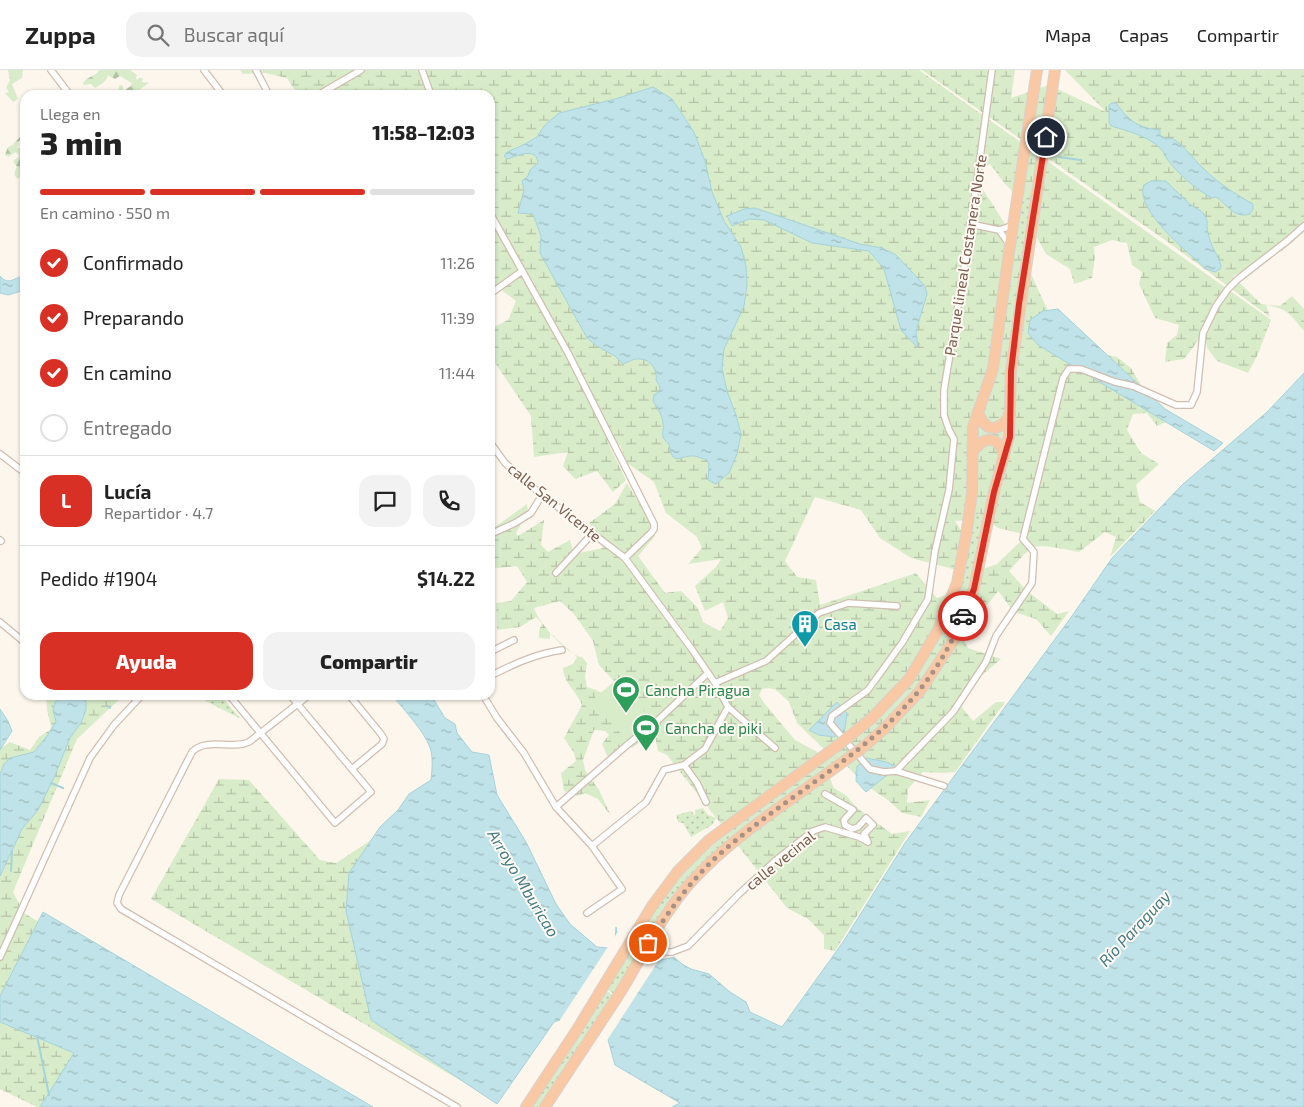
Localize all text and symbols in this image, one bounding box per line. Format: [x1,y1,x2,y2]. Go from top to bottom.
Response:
search box [126,12,476,57]
text: Zuppa [25,20,96,49]
icon: search [144,21,172,49]
text: Buscar aquí [184,23,284,46]
text: Mapa [1045,24,1091,46]
text: Capas [1119,24,1169,46]
text: Compartir [1197,24,1279,46]
text: Llega en [40,104,101,123]
pin [1025,116,1067,158]
text: 11:58–12:03 [372,121,475,144]
text: 3 min [40,123,122,161]
icon: home [1032,123,1060,151]
street label: Parque lineal Costanera Norte [940,153,990,357]
text: En camino · 550 m [40,203,170,222]
icon: check [40,249,68,277]
text: Confirmado [83,251,184,274]
text: 11:26 [440,253,475,272]
icon: check [40,304,68,332]
text: Preparando [83,306,184,329]
text: 11:39 [440,308,475,327]
icon: check [40,359,68,387]
text: En camino [83,361,172,384]
text: 11:44 [439,363,475,382]
text: Entregado [83,416,172,439]
street label: calle San Vicente [505,459,605,545]
button: chat [359,475,411,527]
button: phone [423,475,475,527]
text: Lucía [104,480,151,503]
text: L [61,489,71,512]
text: Repartidor · 4.7 [104,503,213,522]
text: Pedido #1904 [40,567,157,590]
text: $14.22 [417,567,475,590]
courier [938,591,988,641]
icon: car [949,602,977,630]
building icon: Casa [790,609,820,648]
place label: Casa [824,615,857,633]
button: Ayuda [40,632,253,690]
button: Compartir [263,632,475,690]
sports icon: Cancha Piragua [611,675,641,714]
place label: Cancha Piragua [645,681,750,699]
sports icon: Cancha de piki [631,713,661,752]
place label: Cancha de piki [665,719,762,737]
water label: Arroyo Mburicao [483,825,564,941]
street label: calle vecinal [742,826,819,893]
water label: Río Paraguay [1094,886,1175,970]
pin [627,922,669,964]
icon: bag [634,929,662,957]

